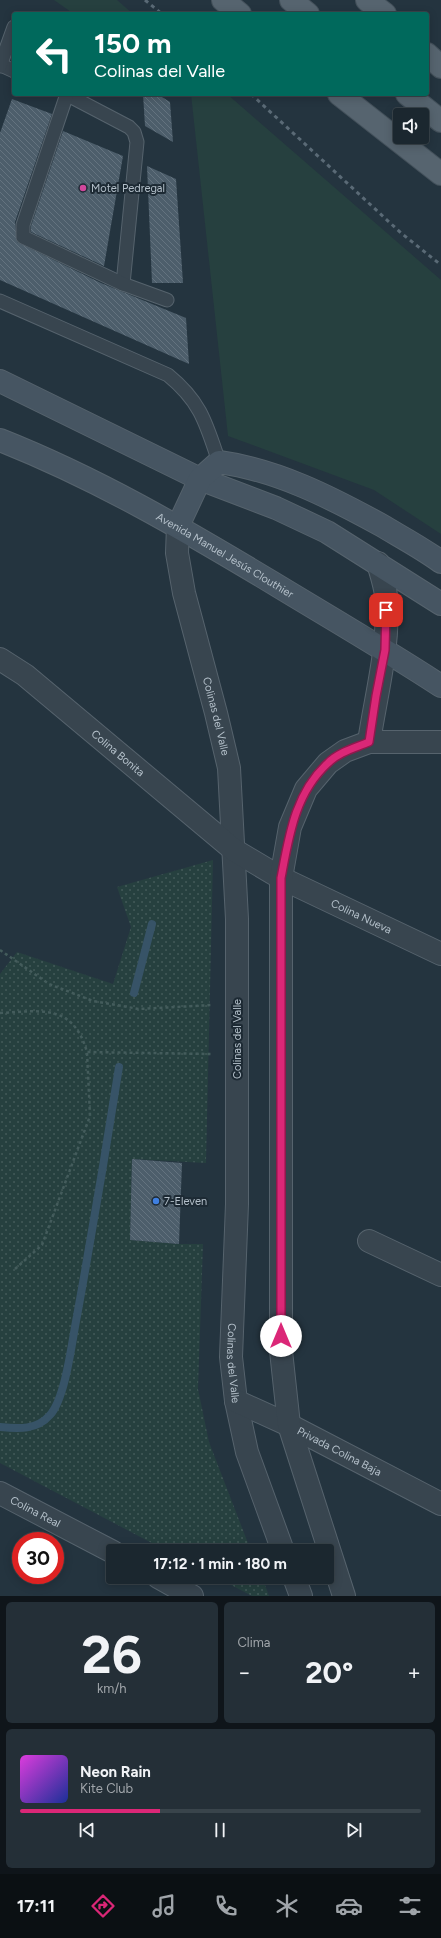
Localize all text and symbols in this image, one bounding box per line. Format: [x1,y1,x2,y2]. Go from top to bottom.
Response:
text: 150 m [94,26,171,60]
icon: left [28,28,80,80]
text: Colinas del Valle [94,60,225,82]
map controls [393,108,429,144]
button: sound [393,108,429,144]
place label: Motel Pedregal [91,182,165,195]
marker: Motel Pedregal [78,183,88,193]
street label: Avenida Manuel Jesús Clouthier [154,510,296,601]
pin [369,593,403,627]
icon: arrive [375,599,397,621]
street label: Colinas del Valle [200,676,232,757]
street label: Colina Bonita [89,727,147,779]
street label: Colina Nueva [329,896,394,936]
street label: Colinas del Valle [231,999,244,1079]
place label: 7-Eleven [164,1195,207,1208]
marker: 7-Eleven [151,1196,161,1206]
position arrow [260,1315,302,1357]
street label: Colinas del Valle [224,1323,243,1404]
street label: Privada Colina Baja [295,1424,384,1479]
street label: Colina Real [8,1493,63,1530]
speed limit sign: 30 [12,1532,64,1584]
text: 17:12 · 1 min · 180 m [153,1555,287,1573]
text: 26 [82,1624,142,1686]
text: Clima [238,1635,270,1650]
text: 20° [305,1654,353,1691]
text: − [238,1659,251,1686]
text: + [407,1659,421,1686]
text: km/h [97,1681,127,1696]
text: Neon Rain [80,1763,151,1781]
text: Kite Club [80,1781,133,1796]
icon: previous [76,1819,98,1841]
icon: pause [209,1819,231,1841]
icon: next [343,1819,365,1841]
icon: directions [89,1892,117,1920]
icon: music [150,1892,178,1920]
icon: phone [212,1892,240,1920]
icon: climate [273,1892,301,1920]
icon: car [335,1892,363,1920]
icon: filters [396,1892,424,1920]
text: 17:11 [17,1895,55,1917]

